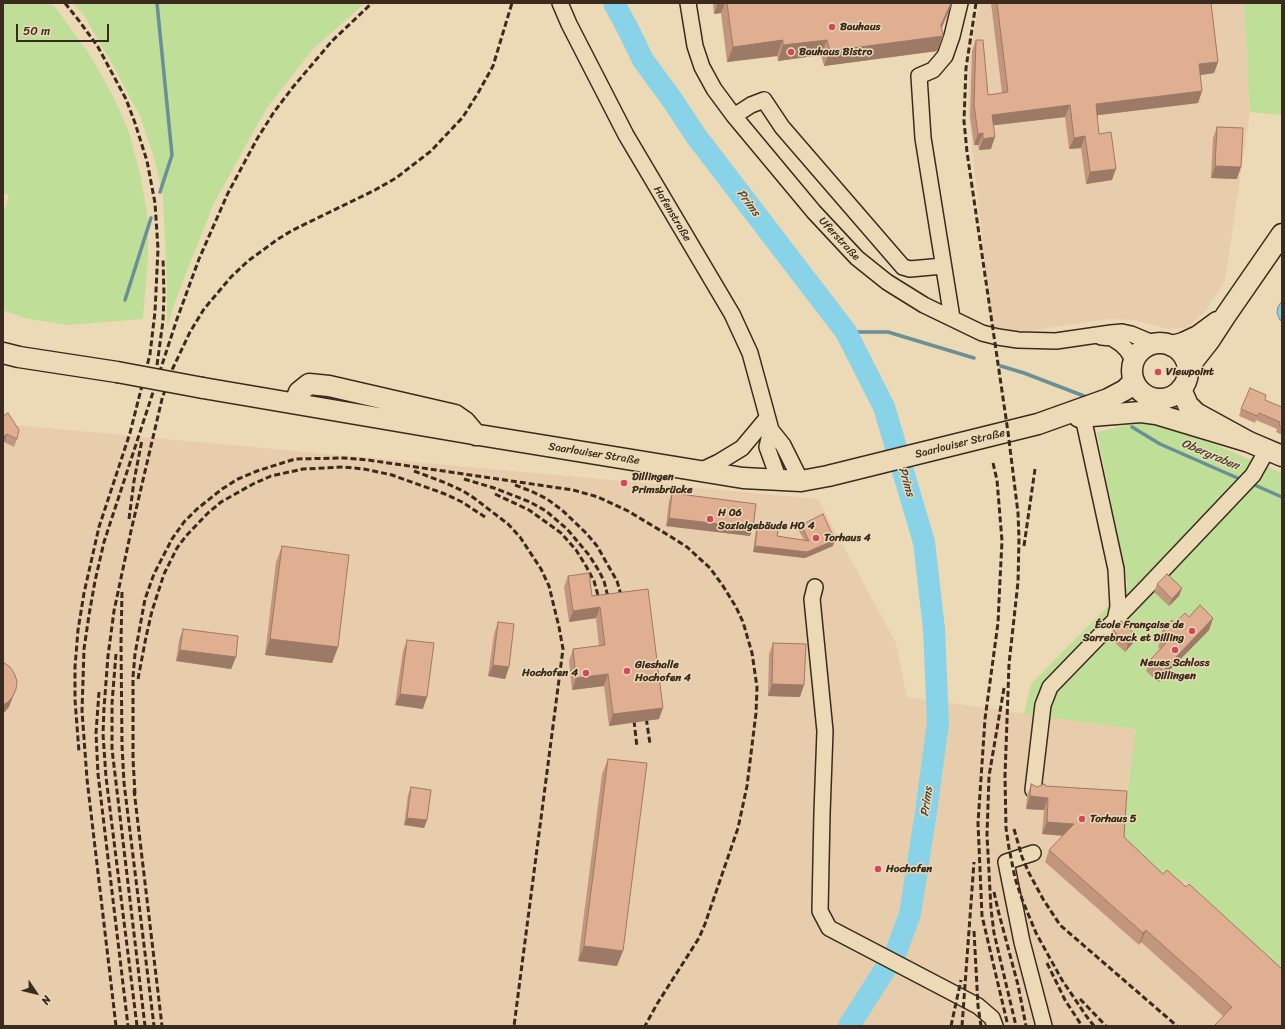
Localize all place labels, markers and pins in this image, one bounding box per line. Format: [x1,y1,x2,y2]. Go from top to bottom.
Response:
place label: Bauhaus [840,20,881,34]
marker: Bauhaus [827,22,837,32]
place label: Bauhaus Bistro [799,45,872,59]
marker: Bauhaus Bistro [786,47,796,57]
place label: Viewpoint [1166,365,1214,379]
marker: Viewpoint [1153,367,1163,377]
place label: Dillingen Primsbrücke [632,470,693,496]
marker: Dillingen Primsbrücke [619,478,629,488]
place label: H 06 Sozialgebäude HO 4 [718,506,815,532]
marker: H 06 Sozialgebäude HO 4 [705,514,715,524]
place label: Torhaus 4 [824,531,871,545]
marker: Torhaus 4 [811,533,821,543]
place label: École Française de Sarrebruck et Dilling [1083,618,1184,644]
marker: École Française de Sarrebruck et Dilling [1187,626,1197,636]
marker: Neues Schloss Dillingen [1170,645,1180,655]
place label: Neues Schloss Dillingen [1140,656,1210,682]
place label: Gieshalle Hochofen 4 [635,658,691,684]
place label: Hochofen 4 [522,666,578,680]
marker: Gieshalle Hochofen 4 [622,666,632,676]
marker: Hochofen 4 [581,668,591,678]
place label: Torhaus 5 [1090,812,1136,826]
marker: Torhaus 5 [1077,814,1087,824]
place label: Hochofen [886,862,932,876]
marker: Hochofen [873,864,883,874]

